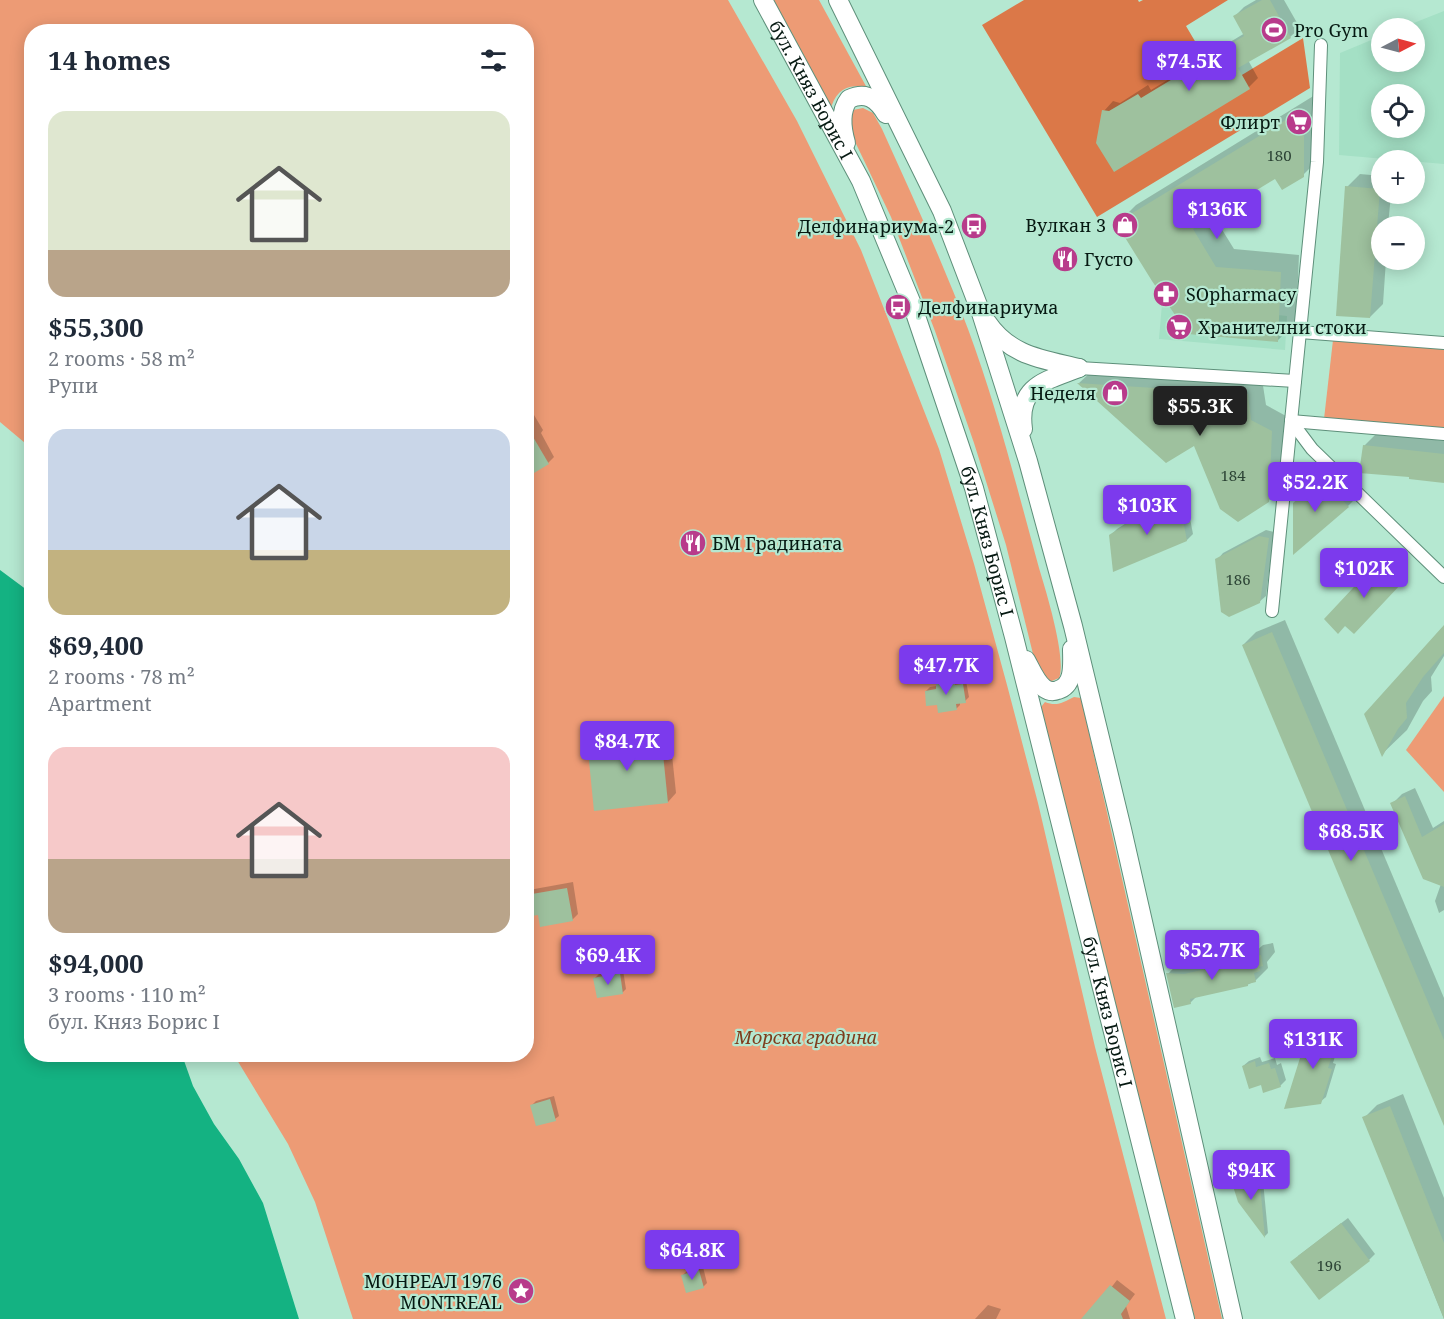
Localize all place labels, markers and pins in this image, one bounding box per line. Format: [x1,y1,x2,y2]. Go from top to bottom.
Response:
sports icon: Pro Gym [1259,15,1289,45]
place label: Pro Gym [1294,18,1368,42]
pin: $74.5K [1140,41,1238,92]
supermarket icon: Флирт [1284,107,1314,137]
place label: Флирт [1220,110,1280,134]
pin: $136K [1175,189,1259,240]
shop icon: Вулкан 3 [1110,210,1140,240]
bus stop icon: Делфинариума-2 [959,211,989,241]
place label: Вулкан 3 [1025,213,1106,237]
place label: Делфинариума-2 [798,214,954,238]
restaurant icon: Густо [1050,244,1080,274]
place label: Густо [1084,247,1133,271]
pharmacy icon: SOpharmacy [1151,279,1181,309]
place label: SOpharmacy [1186,282,1297,306]
bus stop icon: Делфинариума [883,292,913,322]
place label: Делфинариума [918,295,1059,319]
supermarket icon: Хранителни стоки [1164,312,1194,342]
place label: Хранителни стоки [1198,315,1367,339]
shop icon: Неделя [1100,378,1130,408]
place label: Неделя [1030,381,1096,405]
pin: $55.3K [1151,386,1249,437]
pin: $52.2K [1266,462,1364,513]
pin: $103K [1105,485,1189,536]
restaurant icon: БМ Градината [678,528,708,558]
place label: БМ Градината [712,531,842,555]
pin: $102K [1322,548,1406,599]
pin: $47.7K [897,645,995,696]
pin: $84.7K [578,721,676,772]
pin: $68.5K [1302,811,1400,862]
pin: $52.7K [1163,930,1261,981]
pin: $69.4K [559,935,657,986]
pin: $131K [1271,1019,1355,1070]
pin: $94K [1215,1150,1287,1201]
pin: $64.8K [643,1230,741,1281]
place label: МОНРЕАЛ 1976 MONTREAL [364,1269,502,1314]
place icon: МОНРЕАЛ 1976 MONTREAL [506,1276,536,1306]

